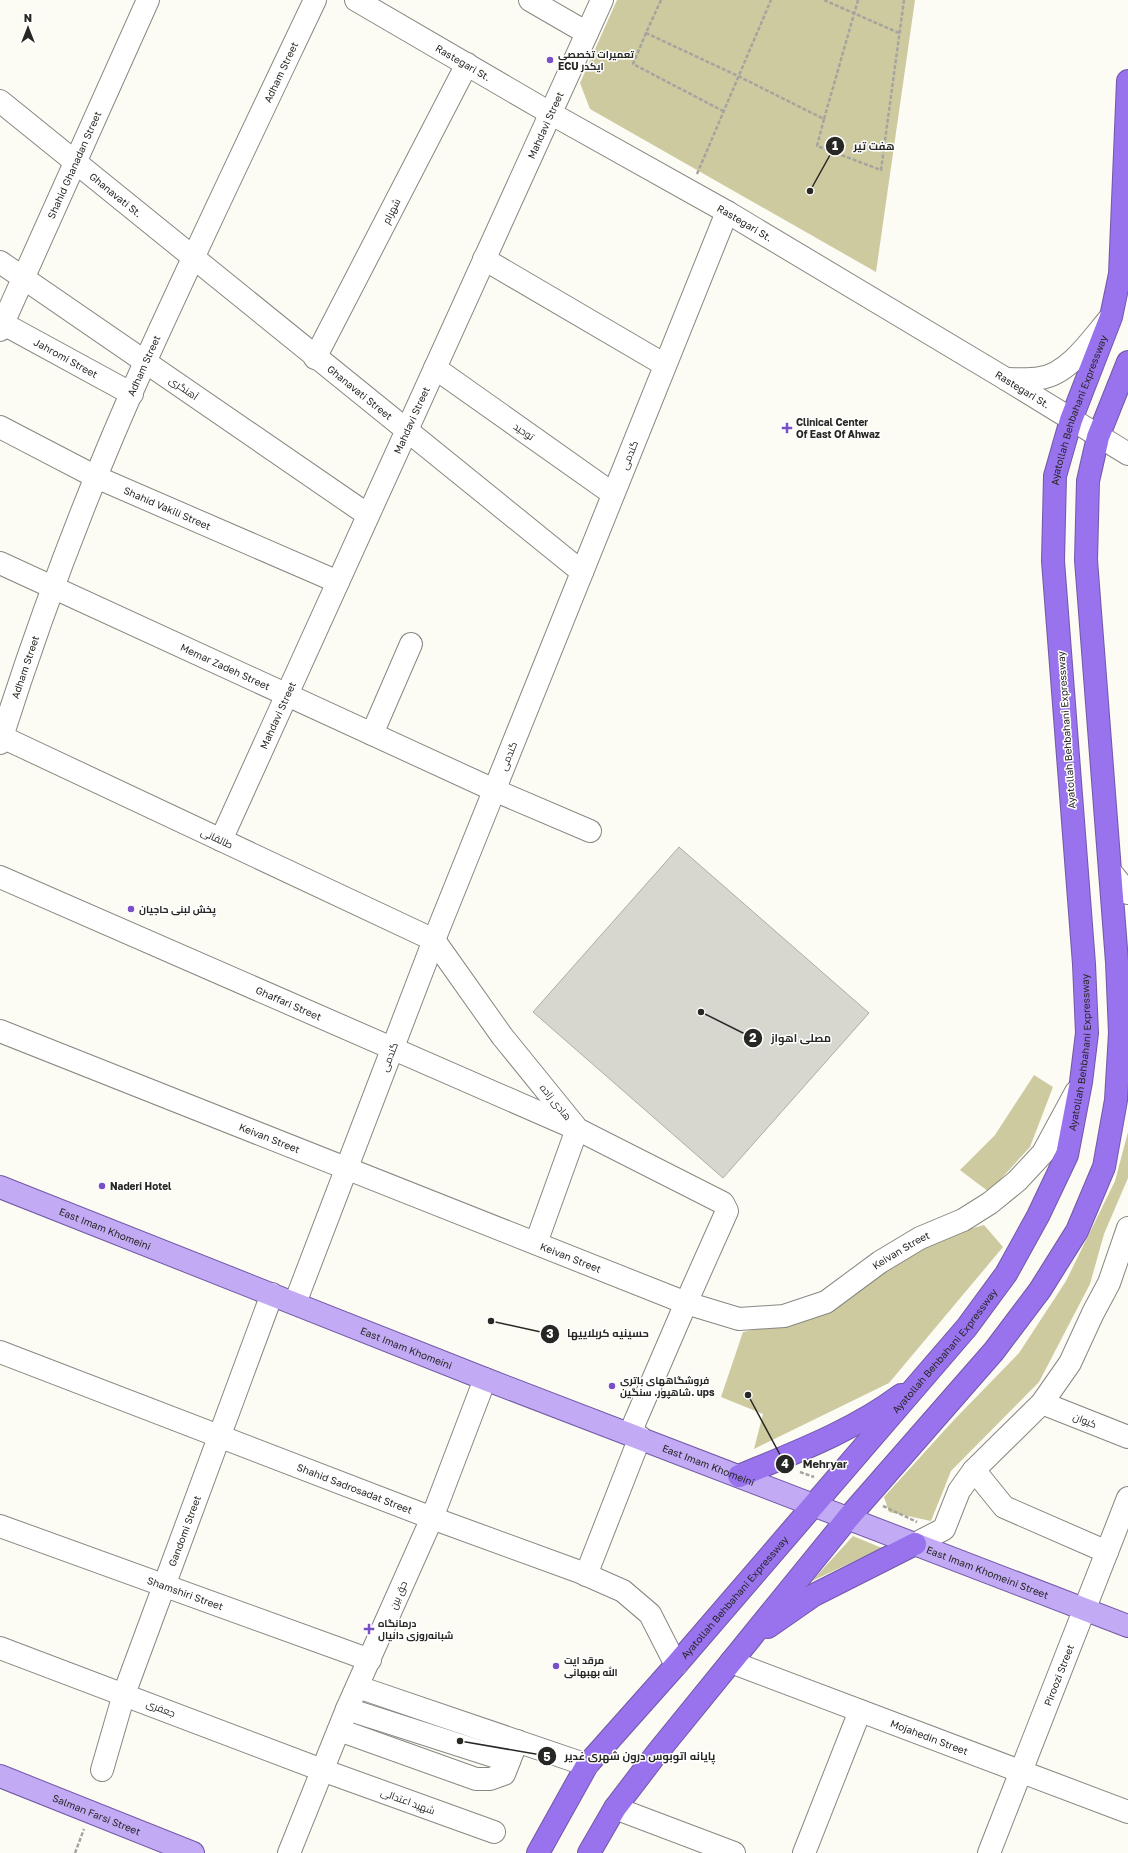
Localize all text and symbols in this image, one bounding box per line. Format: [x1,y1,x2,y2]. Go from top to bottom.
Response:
north arrow [8,8,48,48]
text: N [24,11,32,24]
street label: Adham Street [261,40,300,104]
street label: Rastegari St. [433,42,493,83]
place label: تعمیرات تخصصی ECU ایکدر [558,48,634,73]
marker: تعمیرات تخصصی ECU ایکدر [545,55,555,65]
street label: Mahdavi Street [525,90,566,161]
street label: Shahid Ghanadan Street [45,109,103,220]
callout: هفت تیر [825,135,902,158]
text: 1 [832,138,838,153]
text: هفت تیر [852,139,895,153]
street label: Ghanavati St. [87,170,144,220]
street label: شهرام [380,196,404,227]
street label: Rastegari St. [715,202,774,244]
street label: Adham Street [125,333,163,398]
street label: Ayatollah Behbahani Expressway [1049,333,1110,485]
street label: Jahromi Street [32,336,100,380]
street label: Ghanavati Street [325,362,395,422]
street label: Rastegari St. [993,368,1052,411]
street label: آهنگری [167,374,201,403]
street label: Mahdavi Street [391,385,432,456]
place label: Clinical Center Of East Of Ahwaz [796,416,880,440]
street label: توحید [511,420,537,442]
marker: Clinical Center Of East Of Ahwaz [781,422,793,434]
street label: گندمی [618,439,641,472]
street label: Shahid Vakili Street [122,484,213,532]
street label: Adham Street [9,634,41,700]
street label: Memar Zadeh Street [179,641,272,692]
street label: Ayatollah Behbahani Expressway [1054,650,1078,809]
street label: Mahdavi Street [257,680,298,751]
street label: گندمی [497,740,520,773]
street label: طالقانی [199,825,235,852]
place label: پخش لبنی حاجیان [139,903,216,917]
marker: پخش لبنی حاجیان [126,904,136,914]
street label: Ayatollah Behbahani Expressway [1066,973,1093,1132]
street label: Ghaffari Street [254,983,323,1023]
callout: مصلی اهواز [743,1027,839,1050]
text: 2 [749,1030,757,1045]
text: مصلی اهواز [770,1031,831,1046]
street label: گندمی [378,1041,401,1074]
street label: هادی زاده [537,1081,574,1123]
street label: Keivan Street [237,1120,302,1155]
place label: Naderi Hotel [110,1180,172,1192]
marker: Naderi Hotel [97,1181,107,1191]
street label: East Imam Khomeini [57,1205,153,1252]
street label: Keivan Street [870,1229,931,1272]
street label: Keivan Street [539,1240,603,1275]
street label: Ayatollah Behbahani Expressway [890,1286,1000,1416]
callout: حسینیه کربلاییها [540,1322,657,1345]
street label: East Imam Khomeini [359,1324,454,1371]
text: 3 [546,1326,554,1341]
text: حسینیه کربلاییها [567,1326,649,1341]
place label: فروشگاههای باتری شاهپور. سنگین. ups [620,1374,715,1399]
marker: فروشگاههای باتری شاهپور. سنگین. ups [607,1381,617,1391]
street label: کیوان [1071,1410,1099,1431]
street label: East Imam Khomeini [661,1442,756,1488]
callout: Mehryar [775,1452,855,1475]
text: 4 [781,1456,789,1471]
text: Mehryar [803,1457,848,1470]
street label: Shahid Sadrosadat Street [295,1461,414,1516]
street label: Gandomi Street [166,1494,203,1568]
street label: Ayatollah Behbahani Expressway [678,1533,791,1661]
street label: East Imam Khomeini Street [925,1543,1050,1601]
street label: Shamshiri Street [146,1574,225,1612]
street label: حق بین [387,1579,410,1611]
place label: درمانگاه شبانه‌روزی دانیال [378,1617,453,1642]
marker: درمانگاه شبانه‌روزی دانیال [363,1623,375,1635]
street label: Piroozi Street [1041,1643,1076,1708]
place label: مرقد ایت الله بهبهانی [564,1654,618,1679]
marker: مرقد ایت الله بهبهانی [551,1661,561,1671]
street label: جعفری [144,1697,177,1720]
street label: Mojahedin Street [889,1717,970,1757]
callout: پایانه اتوبوس درون شهری غدیر [537,1745,724,1768]
text: 5 [543,1749,551,1764]
text: پایانه اتوبوس درون شهری غدیر [564,1749,715,1765]
street label: شهید اعتدالی [379,1786,437,1817]
street label: Salman Farsi Street [51,1792,142,1838]

